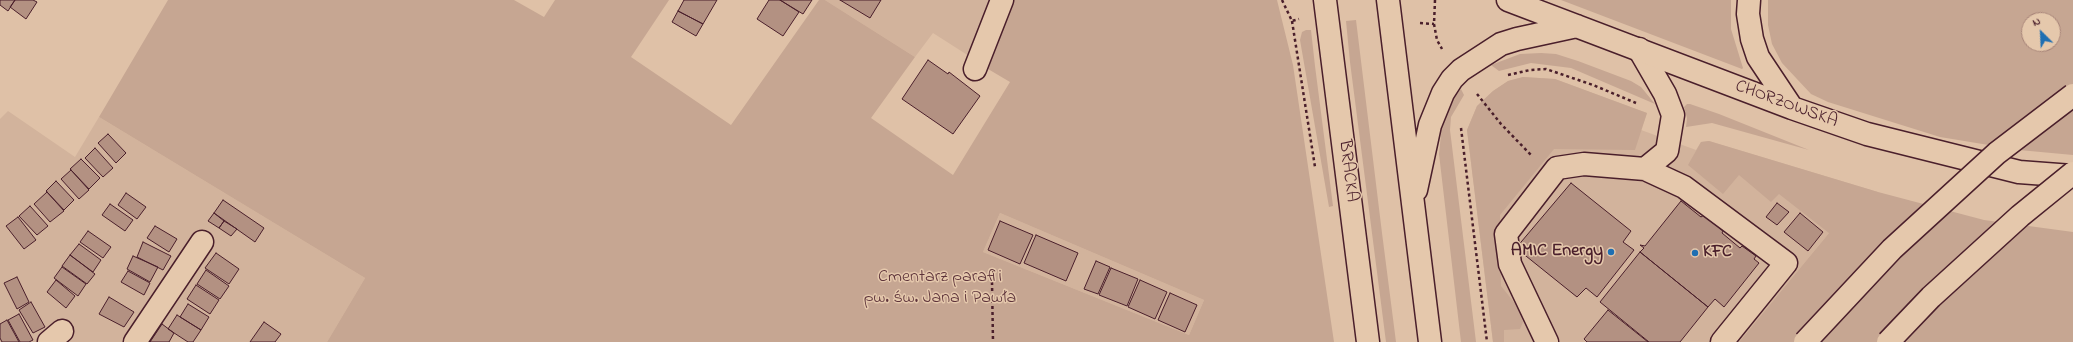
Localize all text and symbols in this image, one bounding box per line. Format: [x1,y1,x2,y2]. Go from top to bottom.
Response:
north arrow [2021,12,2061,52]
text: N [2030,13,2043,31]
street label: CHORZOWSKA [1732,76,1840,134]
street label: BRACKA [1332,138,1362,204]
place label: AMIC Energy [1511,241,1603,263]
place label: KFC [1703,242,1732,264]
marker: AMIC Energy [1606,247,1616,257]
marker: KFC [1690,248,1700,258]
park label: Cmentarz parafii pw. św. Jana i Pawła [864,267,1016,310]

